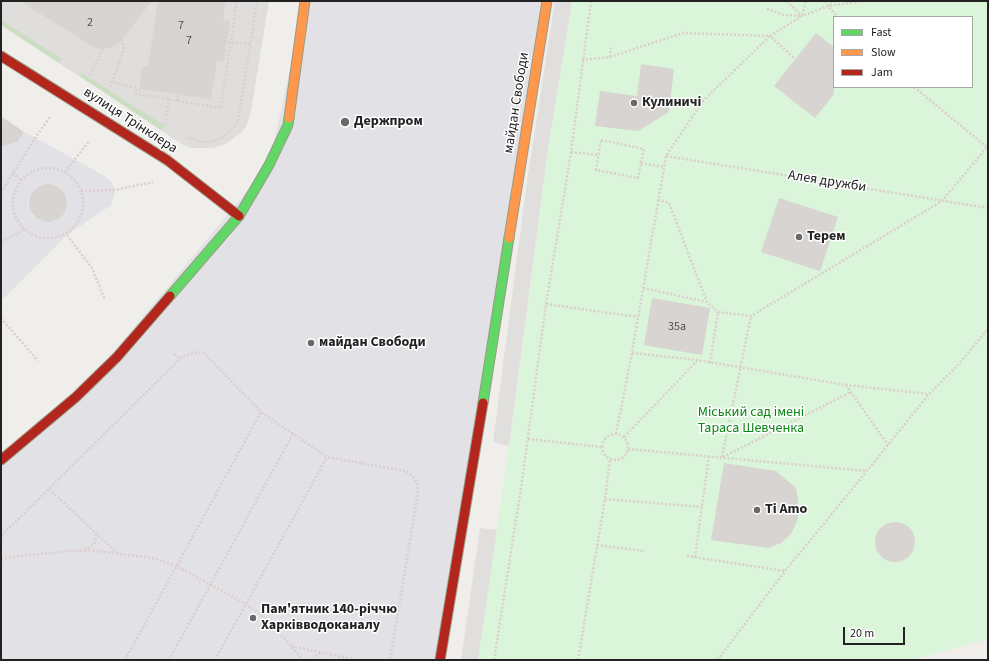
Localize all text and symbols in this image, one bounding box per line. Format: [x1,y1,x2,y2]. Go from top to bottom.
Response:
house number: 2 [87,16,93,30]
legend [833,16,973,88]
house number: 7 [178,19,184,33]
text: Fast [871,24,891,41]
house number: 7 [186,34,192,48]
text: Slow [871,44,896,61]
street label: майдан Свободи [501,51,533,155]
text: Jam [871,64,893,81]
street label: вулиця Трінклера [80,84,180,158]
place label: Кулиничі [642,95,701,111]
marker: Кулиничі [629,98,639,108]
place label: Держпром [354,114,423,130]
marker: Держпром [339,116,351,128]
street label: Алея дружби [787,168,867,196]
place label: Терем [807,229,845,245]
marker: Терем [794,232,804,242]
house number: 35а [668,320,686,334]
place label: майдан Свободи [319,335,426,351]
marker: майдан Свободи [306,338,316,348]
park label: Міський сад імені Тараса Шевченка [698,405,804,438]
place label: Ti Amo [765,502,807,518]
marker: Ti Amo [752,505,762,515]
place label: Пам'ятник 140-річчю Харківводоканалу [261,602,397,634]
marker: Пам'ятник 140-річчю Харківводоканалу [248,613,258,623]
scale bar [845,619,907,645]
text: 20 m [850,625,874,642]

